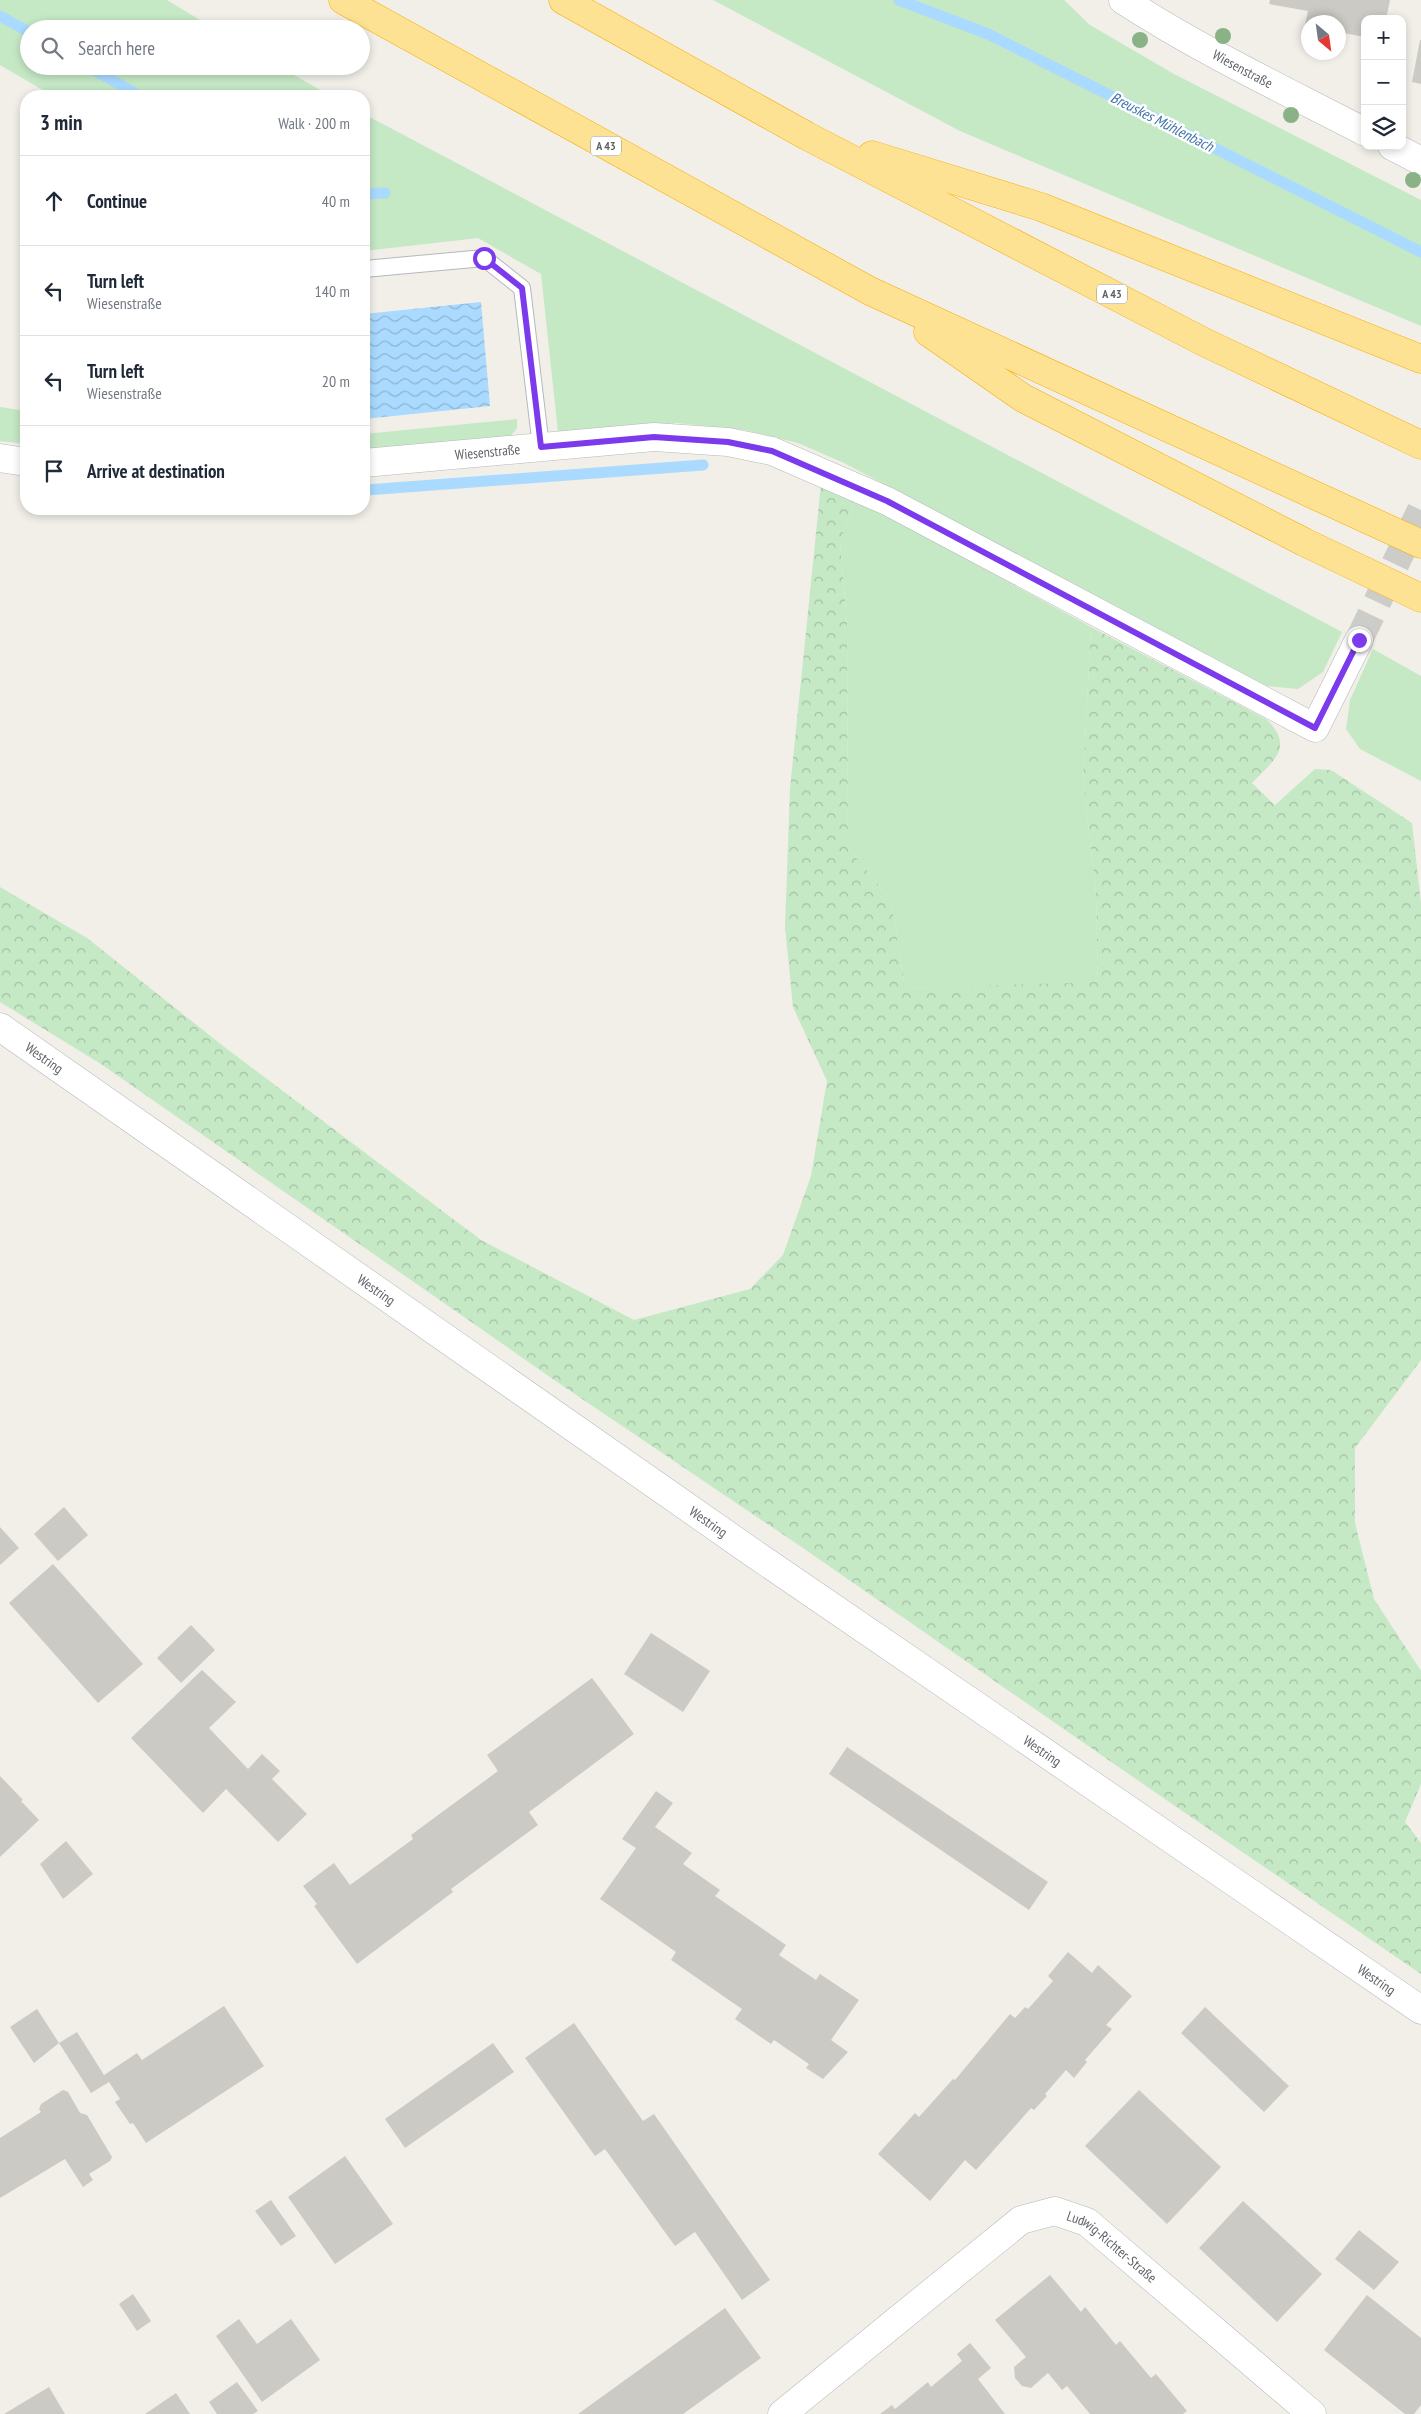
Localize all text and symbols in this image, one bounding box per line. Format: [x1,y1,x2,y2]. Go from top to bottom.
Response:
north arrow [1301,15,1346,60]
map controls [1361,15,1406,150]
button: + [1361,15,1406,60]
search box [20,20,370,75]
icon: search [38,34,66,62]
text: Search here [78,36,155,60]
street label: Wiesenstraße [1209,46,1276,92]
button: − [1361,60,1406,105]
water label: Breuskes Mühlenbach [1108,88,1218,156]
button: layers [1361,105,1406,150]
text: 3 min [40,109,82,136]
text: Walk · 200 m [278,113,350,133]
road number: A 43 [591,136,621,156]
icon: ahead [40,187,68,215]
text: Continue [87,189,147,213]
text: 40 m [322,191,350,211]
route start [473,247,496,270]
text: Turn left [87,269,144,293]
icon: left [40,277,68,305]
text: 140 m [315,281,350,301]
road number: A 43 [1097,284,1127,304]
text: Wiesenstraße [87,293,162,313]
text: Turn left [87,359,144,383]
icon: left [40,367,68,395]
text: 20 m [322,371,350,391]
text: Wiesenstraße [87,383,162,403]
street label: Wiesenstraße [454,440,521,464]
icon: arrive [40,457,68,485]
text: Arrive at destination [87,459,225,483]
route end [1348,629,1371,652]
street label: Westring [22,1038,67,1077]
street label: Westring [354,1270,399,1309]
street label: Westring [686,1502,731,1541]
street label: Westring [1020,1731,1065,1770]
street label: Westring [1354,1960,1399,1999]
street label: Ludwig-Richter-Straße [1065,2207,1161,2287]

